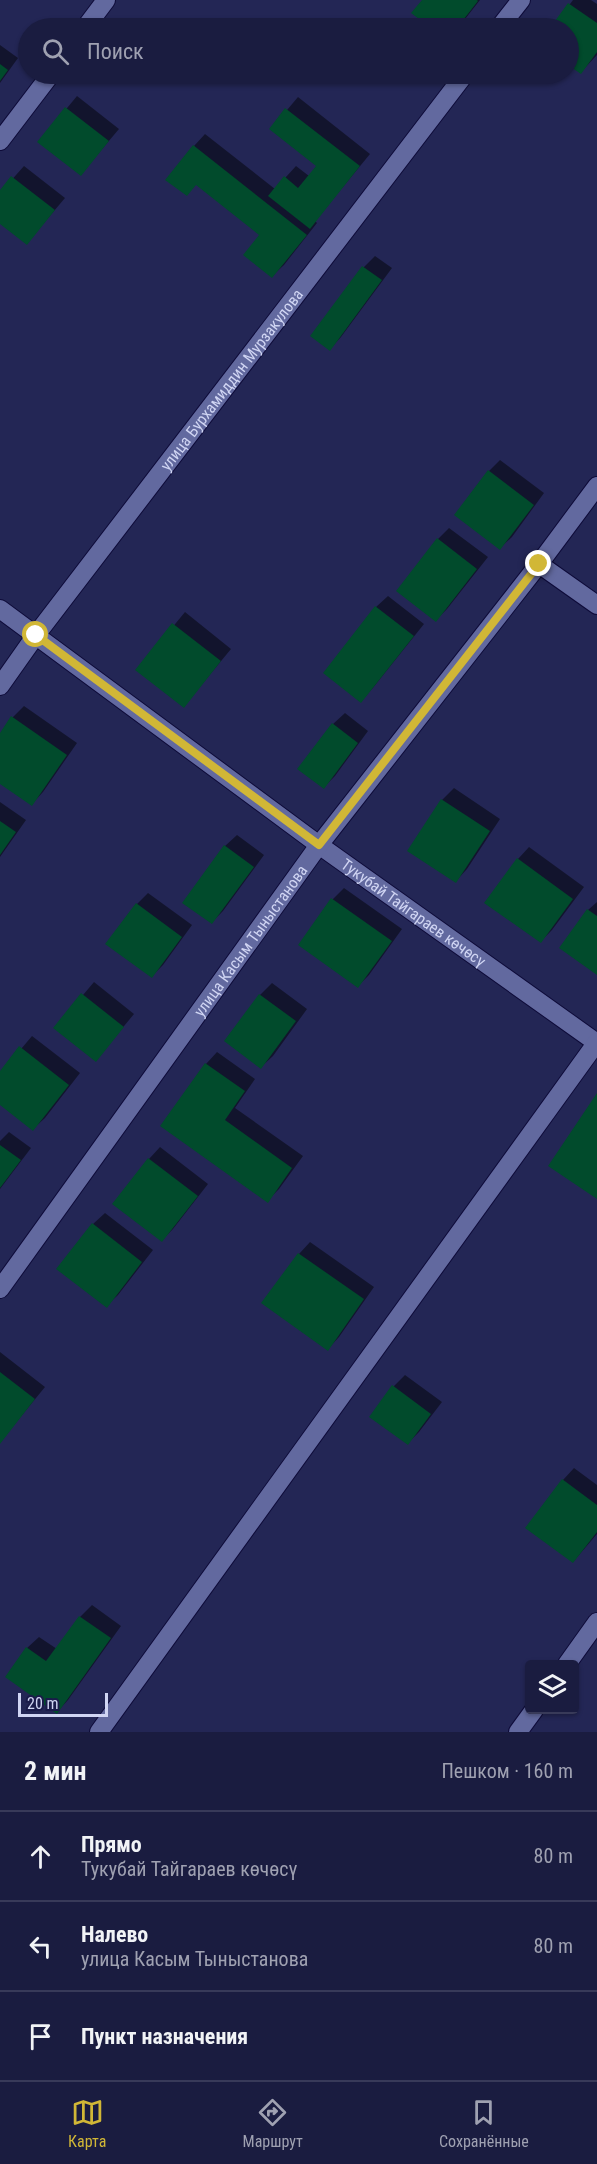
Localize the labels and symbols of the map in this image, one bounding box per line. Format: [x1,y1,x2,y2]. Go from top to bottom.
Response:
street label: улица Бурхамиддин Мурзакулова [156,285,307,474]
route end [525,550,551,576]
route start [22,621,48,647]
street label: Тукубай Тайгараев көчөсү [338,854,490,970]
street label: улица Касым Тыныстанова [190,861,311,1020]
scale bar [18,1690,108,1718]

